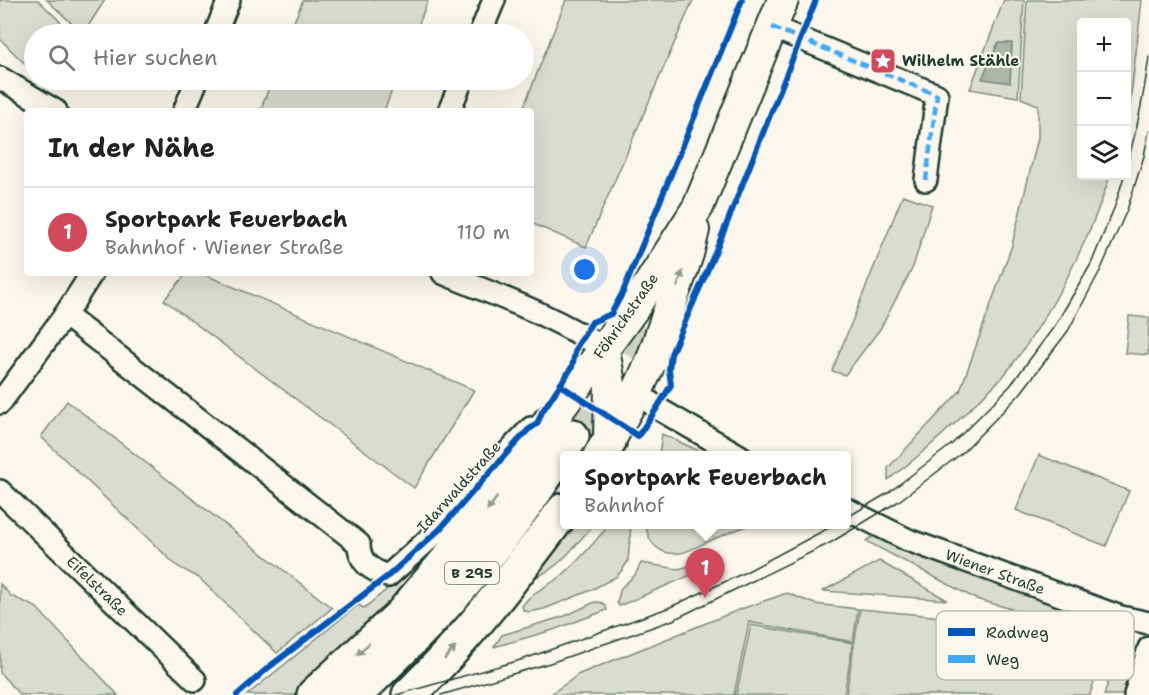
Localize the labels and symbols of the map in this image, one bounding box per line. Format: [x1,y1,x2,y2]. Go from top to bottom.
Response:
place icon: Wilhelm Stähle [868,46,898,76]
place label: Wilhelm Stähle [902,51,1019,71]
your location [570,255,599,284]
street label: Föhrichstraße [589,269,663,363]
one-way arrow [675,269,685,287]
street label: Idarwaldstraße [413,437,505,537]
one-way arrow [486,496,498,512]
street label: Wiener Straße [942,545,1048,599]
pin: 1 [686,548,724,598]
street label: Eifelstraße [62,552,132,620]
road number: B 295 [445,562,499,584]
legend [936,611,1134,680]
text: Radweg [986,622,1049,643]
one-way arrow [356,642,371,655]
one-way arrow [443,646,456,661]
text: Weg [986,649,1020,670]

